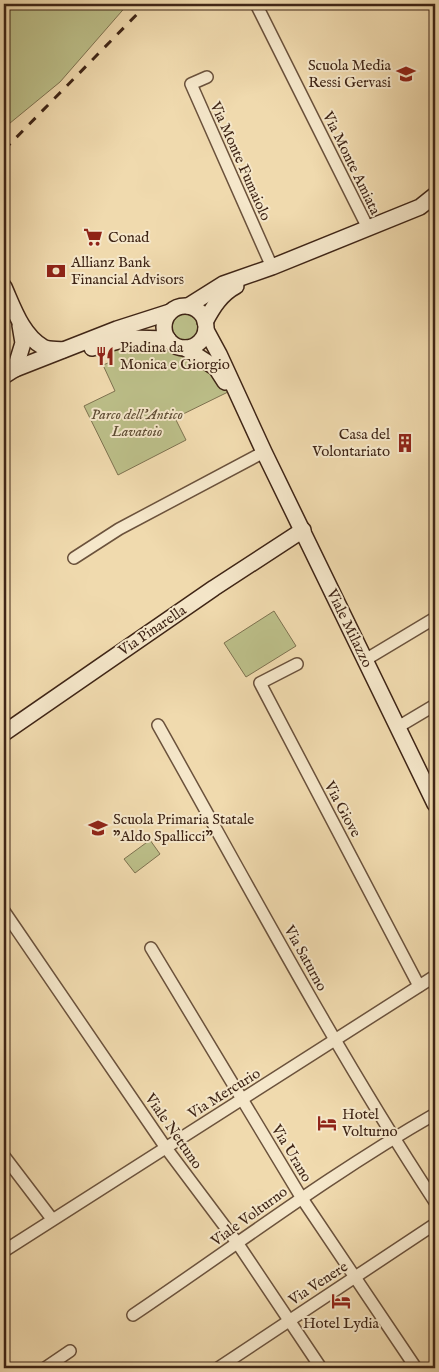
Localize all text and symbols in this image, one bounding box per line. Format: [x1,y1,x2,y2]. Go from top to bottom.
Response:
place label: Scuola Media Ressi Gervasi [308,56,392,92]
school or university icon: Scuola Media Ressi Gervasi [395,63,417,85]
street label: Via Monte Fumaiolo [205,98,275,224]
street label: Via Monte Amiata [318,108,385,218]
supermarket icon: Conad [82,226,104,248]
place label: Conad [108,228,150,247]
place label: Allianz Bank Financial Advisors [70,253,184,289]
bank icon: Allianz Bank Financial Advisors [45,260,67,282]
place label: Piadina da Monica e Giorgio [120,338,230,374]
restaurant icon: Piadina da Monica e Giorgio [94,345,116,367]
park label: Parco dell'Antico Lavatoio [91,405,183,441]
place label: Casa del Volontariato [311,425,391,461]
building icon: Casa del Volontariato [394,432,416,454]
street label: Viale Milazzo [322,585,377,671]
street label: Via Pinarella [114,600,190,661]
street label: Via Giove [319,777,365,841]
place label: Scuola Primaria Statale "Aldo Spallicci" [113,810,254,846]
school or university icon: Scuola Primaria Statale "Aldo Spallicci" [87,817,109,839]
street label: Via Saturno [279,921,331,994]
street label: Via Mercurio [184,1064,264,1124]
street label: Viale Nettuno [140,1089,207,1173]
place label: Hotel Volturno [341,1105,398,1141]
hotel icon: Hotel Volturno [316,1112,338,1134]
street label: Via Urano [266,1120,316,1186]
street label: Viale Volturno [206,1182,291,1251]
street label: Via Venere [284,1257,352,1310]
hotel icon: Hotel Lydia [330,1290,352,1312]
place label: Hotel Lydia [303,1314,380,1333]

